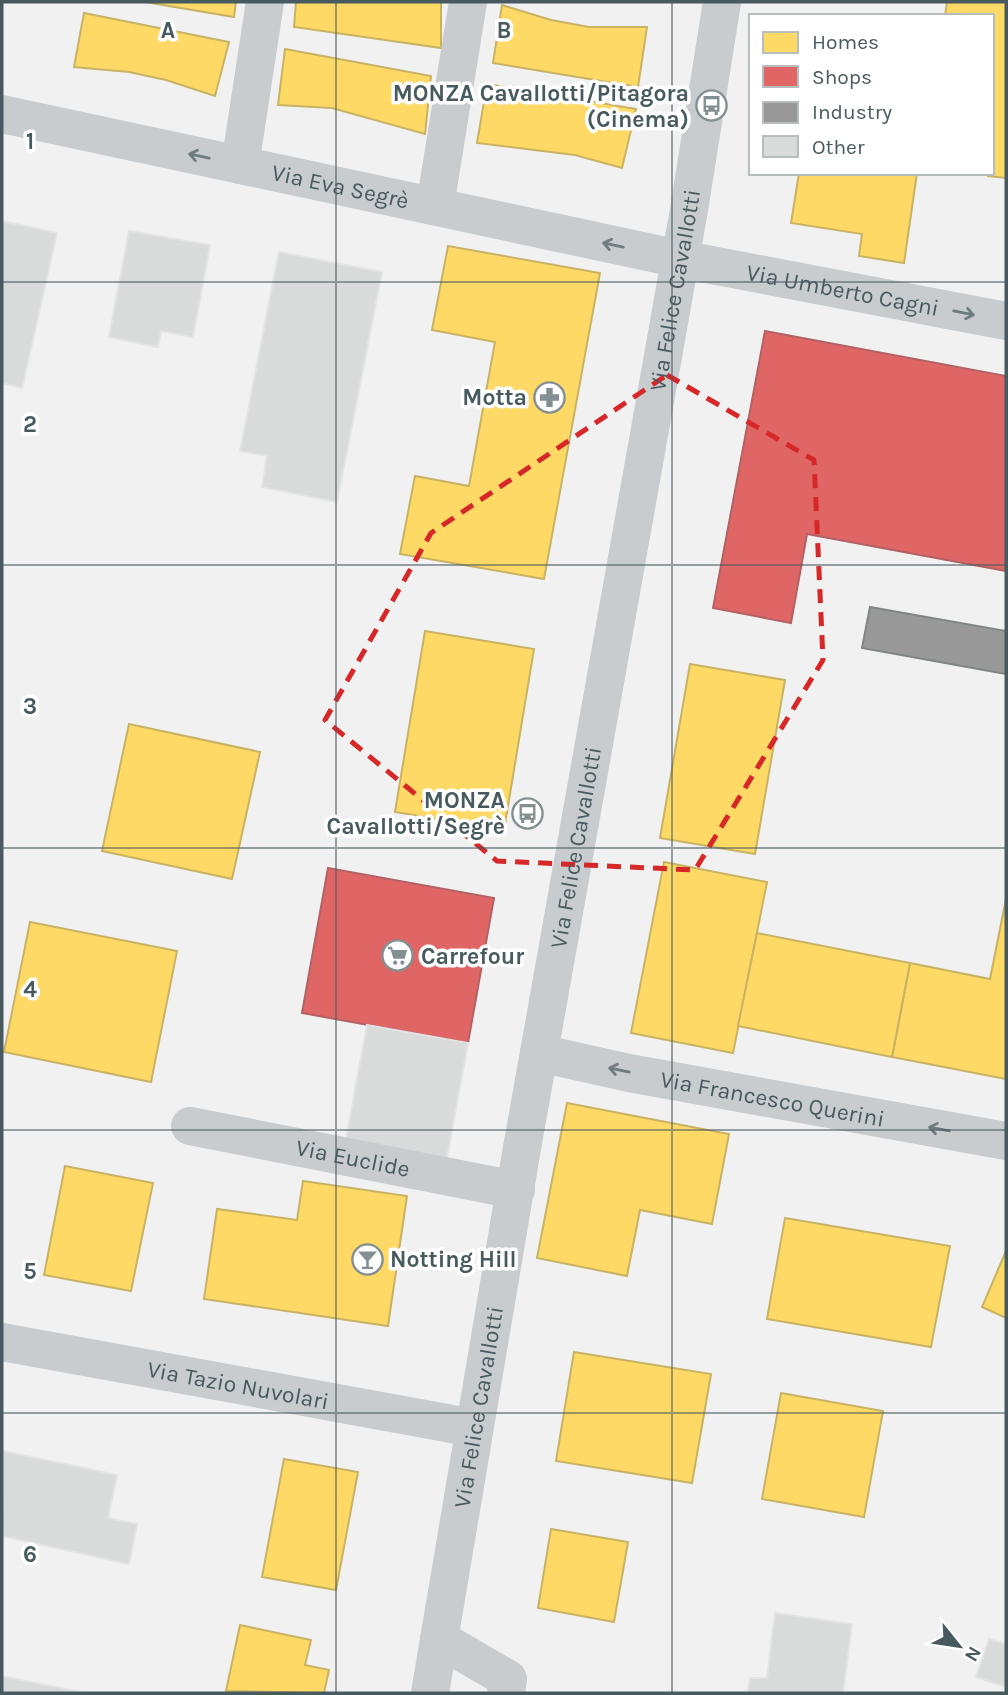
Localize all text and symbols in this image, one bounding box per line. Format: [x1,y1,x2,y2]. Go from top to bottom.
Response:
legend [749,14,994,175]
text: A [161,17,175,44]
text: B [497,17,511,44]
text: Homes [812,30,879,54]
text: Shops [812,65,872,89]
place label: MONZA Cavallotti/Pitagora (Cinema) [393,80,689,133]
bus stop icon: MONZA Cavallotti/Pitagora (Cinema) [695,89,729,123]
text: Industry [812,100,892,124]
text: 1 [26,128,34,155]
text: Other [812,135,865,159]
one-way arrow [188,149,211,163]
street label: Via Eva Segrè [269,159,411,215]
street label: Via Felice Cavallotti [644,188,706,393]
one-way arrow [602,237,625,251]
street label: Via Umberto Cagni [744,259,941,322]
one-way arrow [952,306,975,320]
pharmacy icon: Motta [533,380,567,414]
place label: Motta [462,384,527,411]
text: 2 [23,411,37,438]
text: 3 [23,693,37,720]
street label: Via Felice Cavallotti [545,745,607,950]
place label: MONZA Cavallotti/Segrè [327,787,505,840]
bus stop icon: MONZA Cavallotti/Segrè [511,796,545,830]
supermarket icon: Carrefour [381,939,415,973]
place label: Carrefour [421,943,524,970]
text: 4 [23,976,37,1003]
one-way arrow [608,1063,631,1077]
street label: Via Francesco Querini [658,1066,887,1133]
one-way arrow [928,1122,951,1135]
street label: Via Euclide [294,1134,412,1183]
bar icon: Notting Hill [350,1242,384,1276]
place label: Notting Hill [390,1246,517,1273]
text: 5 [23,1258,37,1285]
street label: Via Felice Cavallotti [448,1304,509,1510]
street label: Via Tazio Nuvolari [145,1356,331,1415]
text: 6 [23,1541,37,1568]
north arrow [924,1611,994,1681]
text: N [960,1643,986,1665]

